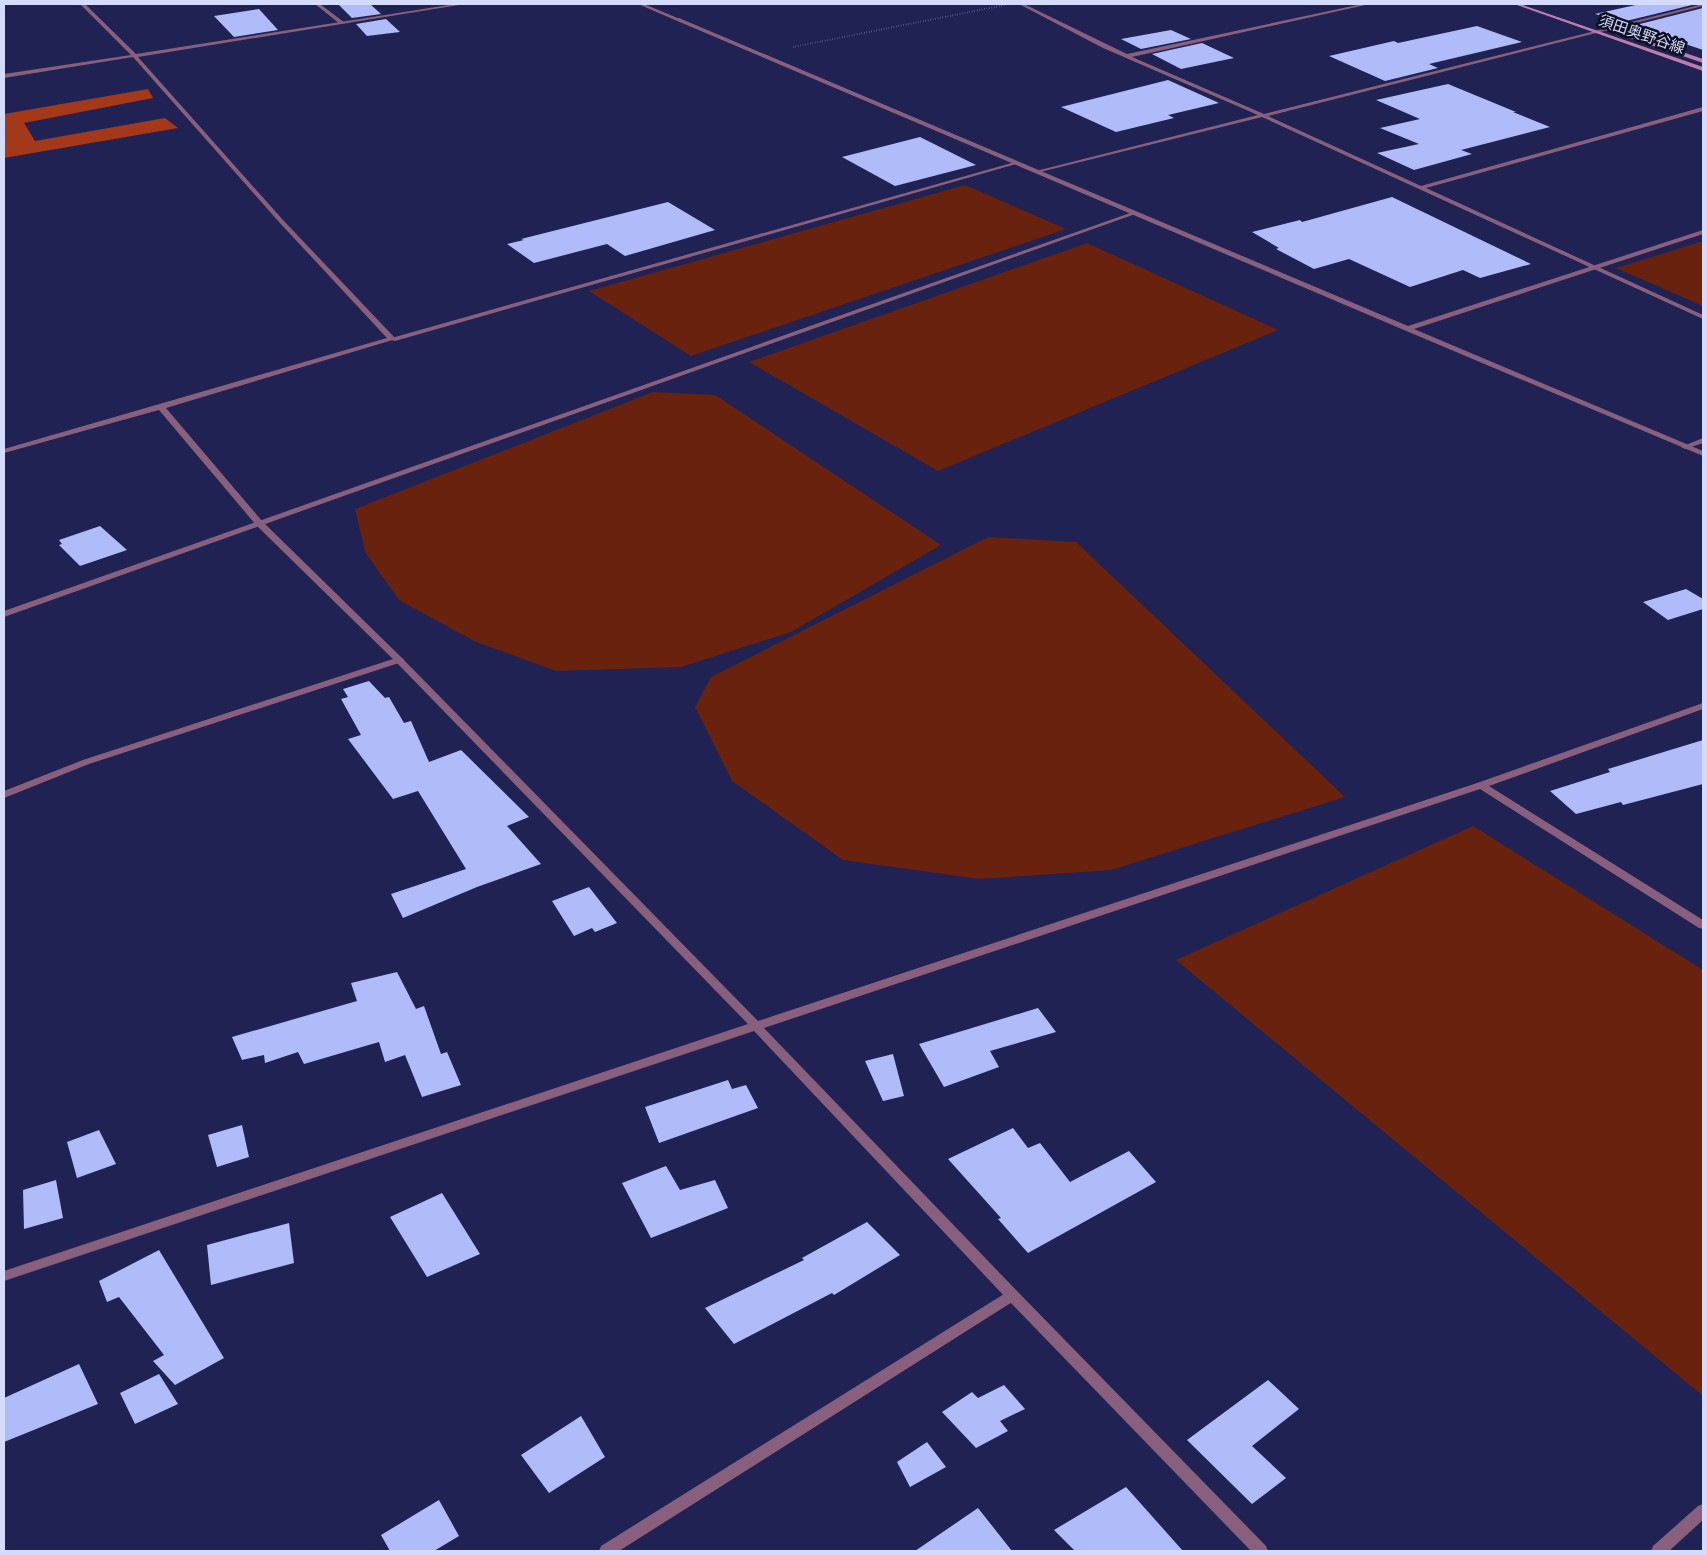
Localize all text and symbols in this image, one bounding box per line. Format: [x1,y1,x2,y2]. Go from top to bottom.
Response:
street label: 須田奥野谷線 [1597,11,1687,57]

